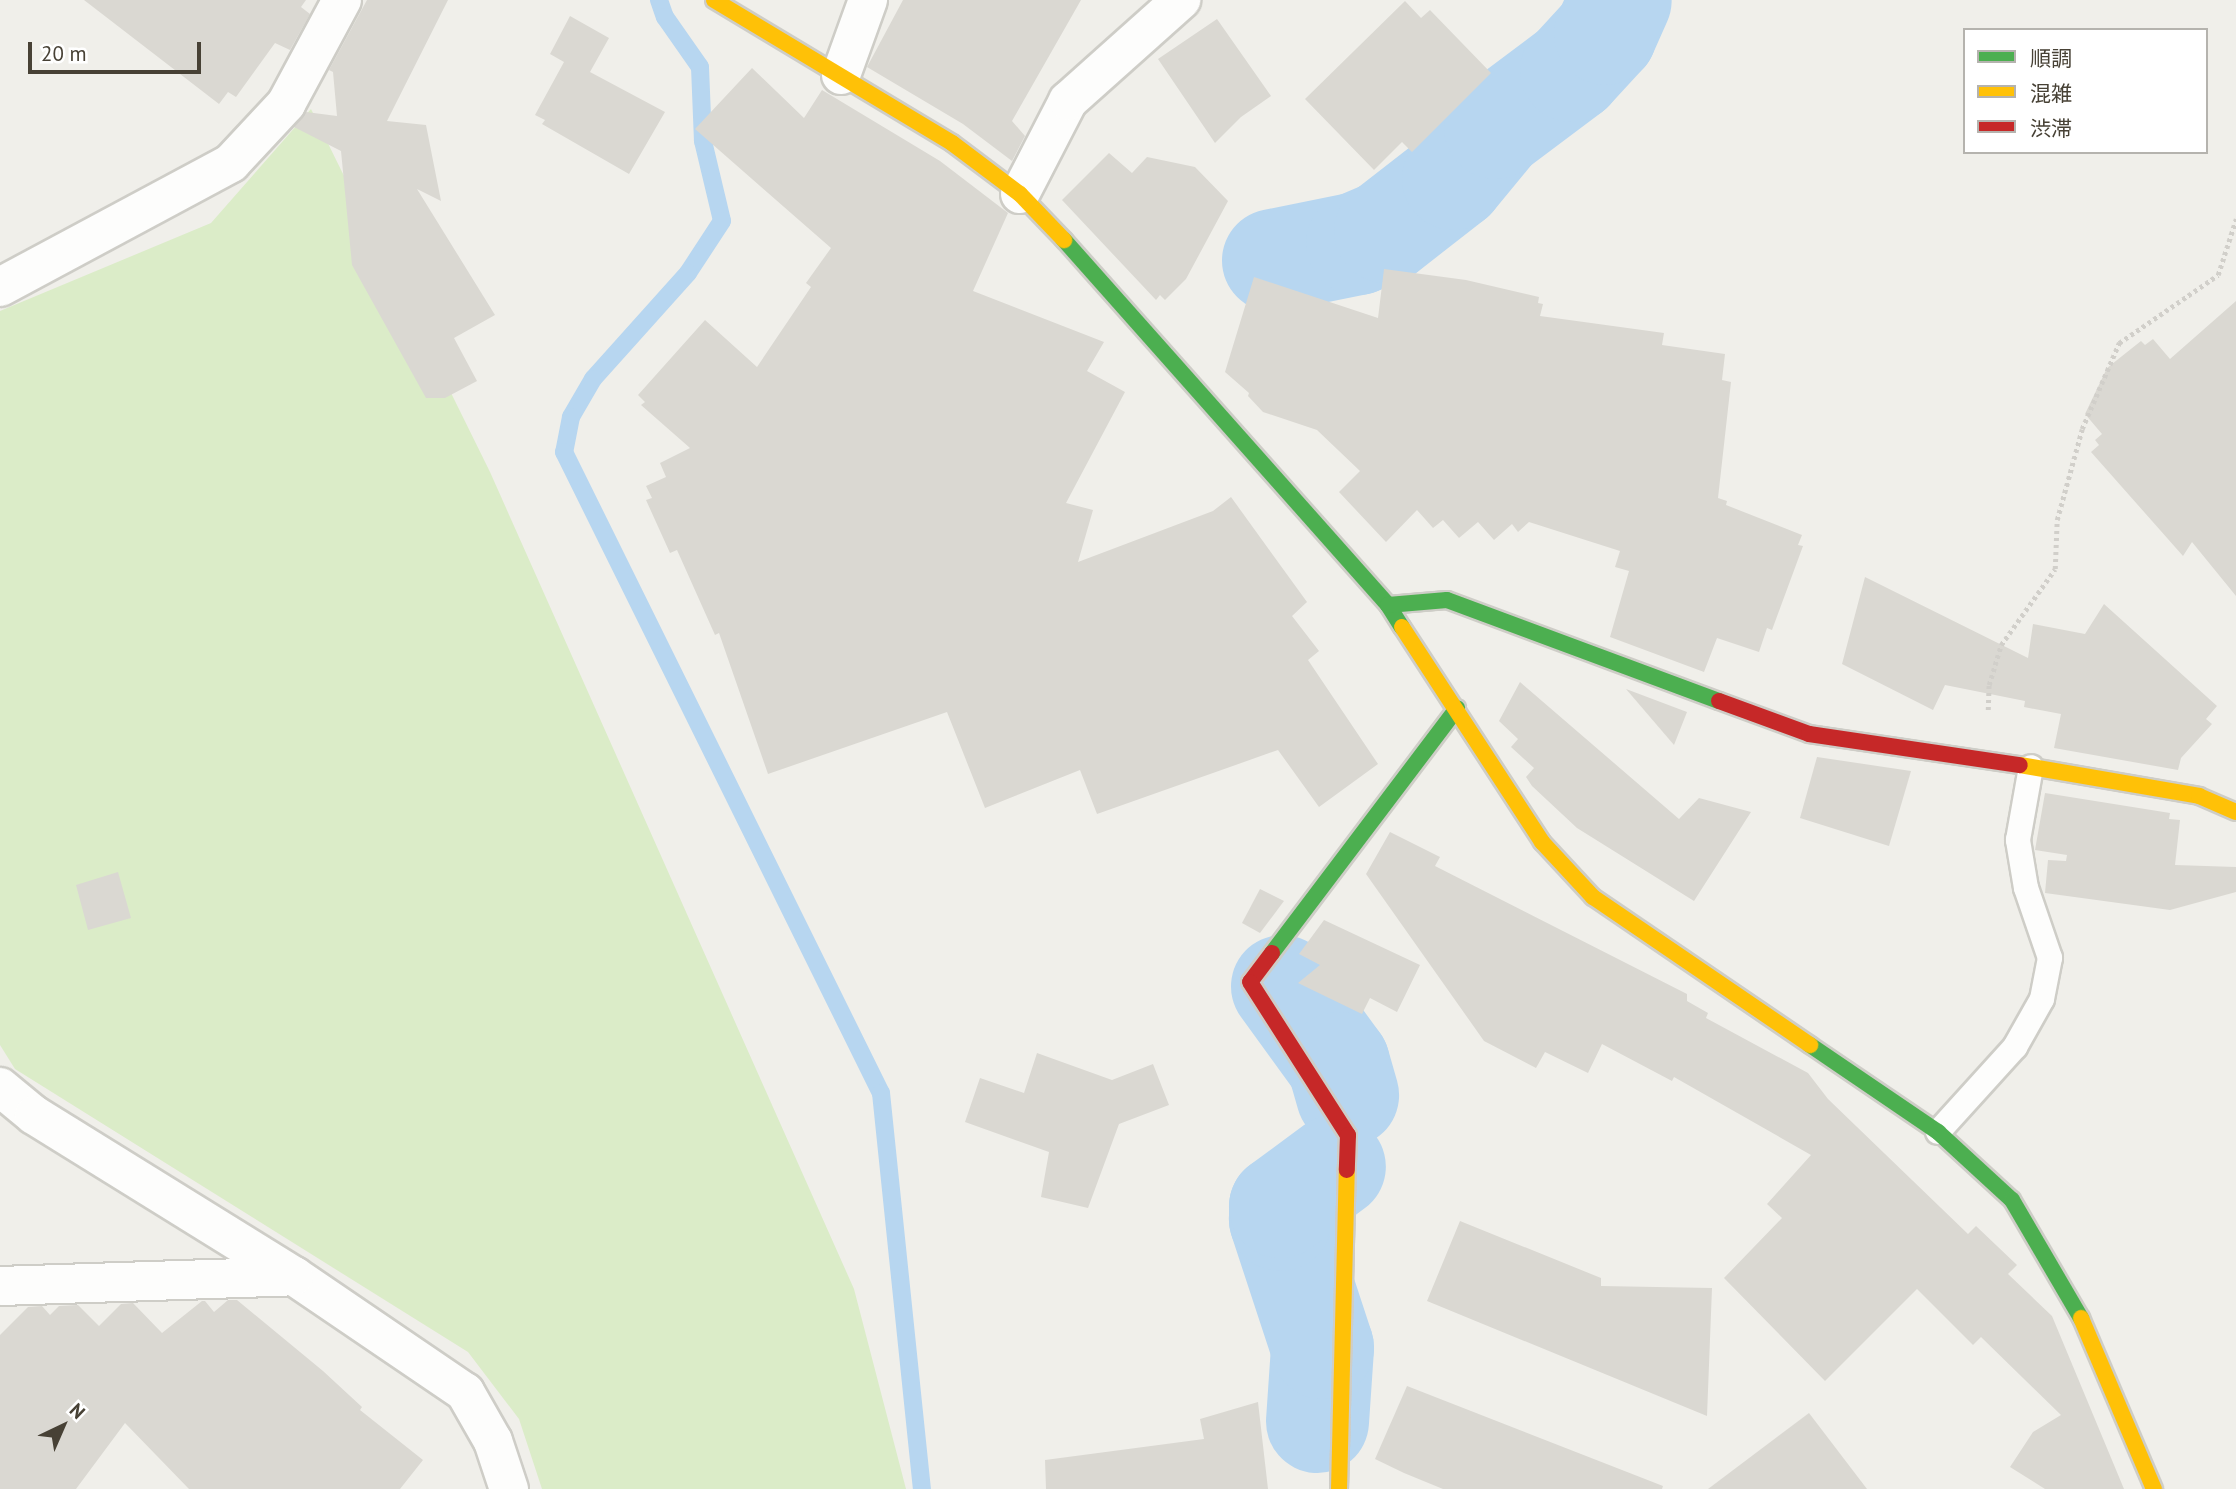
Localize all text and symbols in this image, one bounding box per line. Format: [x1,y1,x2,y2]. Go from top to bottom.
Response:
scale bar [32,28,205,72]
legend [1963,28,2208,154]
text: 20 m [41,40,87,67]
text: 順調 [2030,45,2072,72]
text: 混雑 [2030,80,2072,107]
text: 渋滞 [2030,115,2072,142]
north arrow [28,1391,98,1461]
text: N [65,1398,90,1424]

